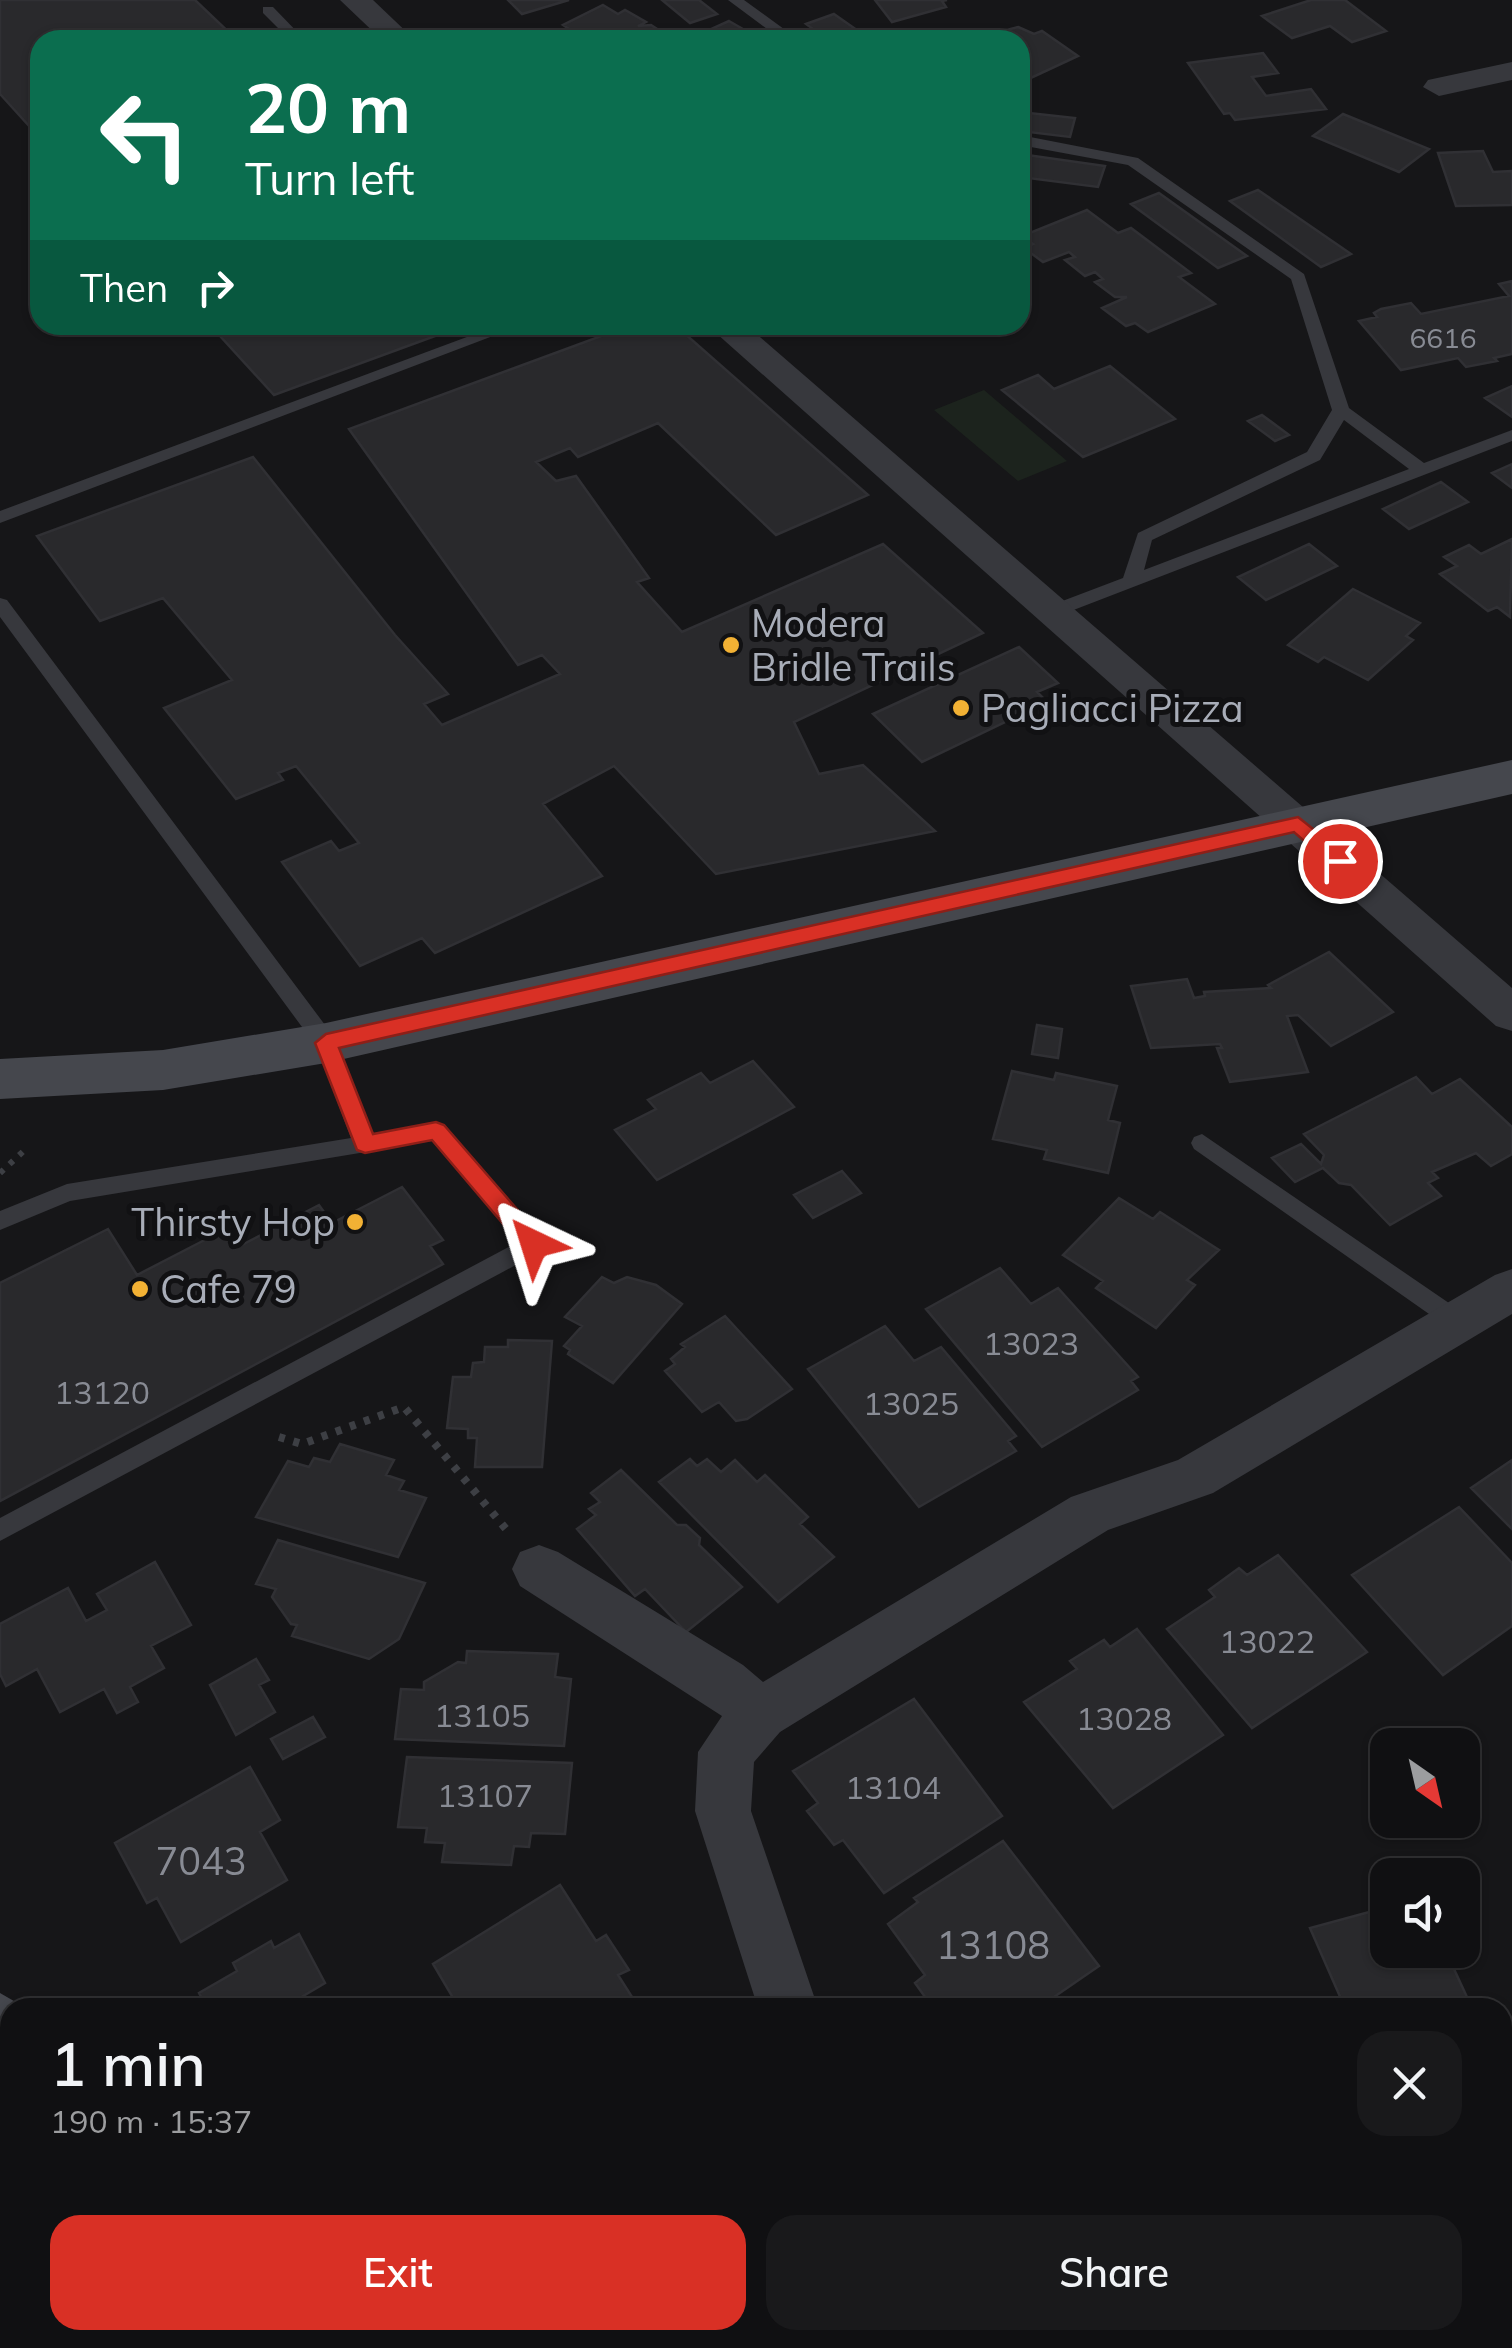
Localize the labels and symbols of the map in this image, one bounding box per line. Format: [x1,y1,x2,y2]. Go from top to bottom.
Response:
house number: 6616 [1409,320,1477,355]
place label: Modera Bridle Trails [751,599,956,691]
marker: Modera Bridle Trails [720,634,742,656]
place label: Pagliacci Pizza [981,684,1243,732]
marker: Pagliacci Pizza [950,697,972,719]
pin [1298,819,1383,904]
position arrow [482,1192,586,1296]
place label: Thirsty Hop [131,1198,335,1246]
marker: Thirsty Hop [344,1211,366,1233]
place label: Cafe 79 [160,1265,297,1313]
marker: Cafe 79 [129,1278,151,1300]
house number: 13023 [983,1323,1079,1363]
house number: 13120 [54,1372,150,1412]
house number: 13025 [863,1383,959,1423]
house number: 13022 [1219,1621,1315,1661]
house number: 13105 [434,1695,530,1735]
house number: 13028 [1076,1698,1172,1738]
north arrow [1370,1728,1480,1838]
house number: 13104 [845,1767,941,1807]
house number: 13107 [437,1775,533,1815]
house number: 7043 [155,1837,247,1885]
house number: 13108 [936,1921,1050,1969]

